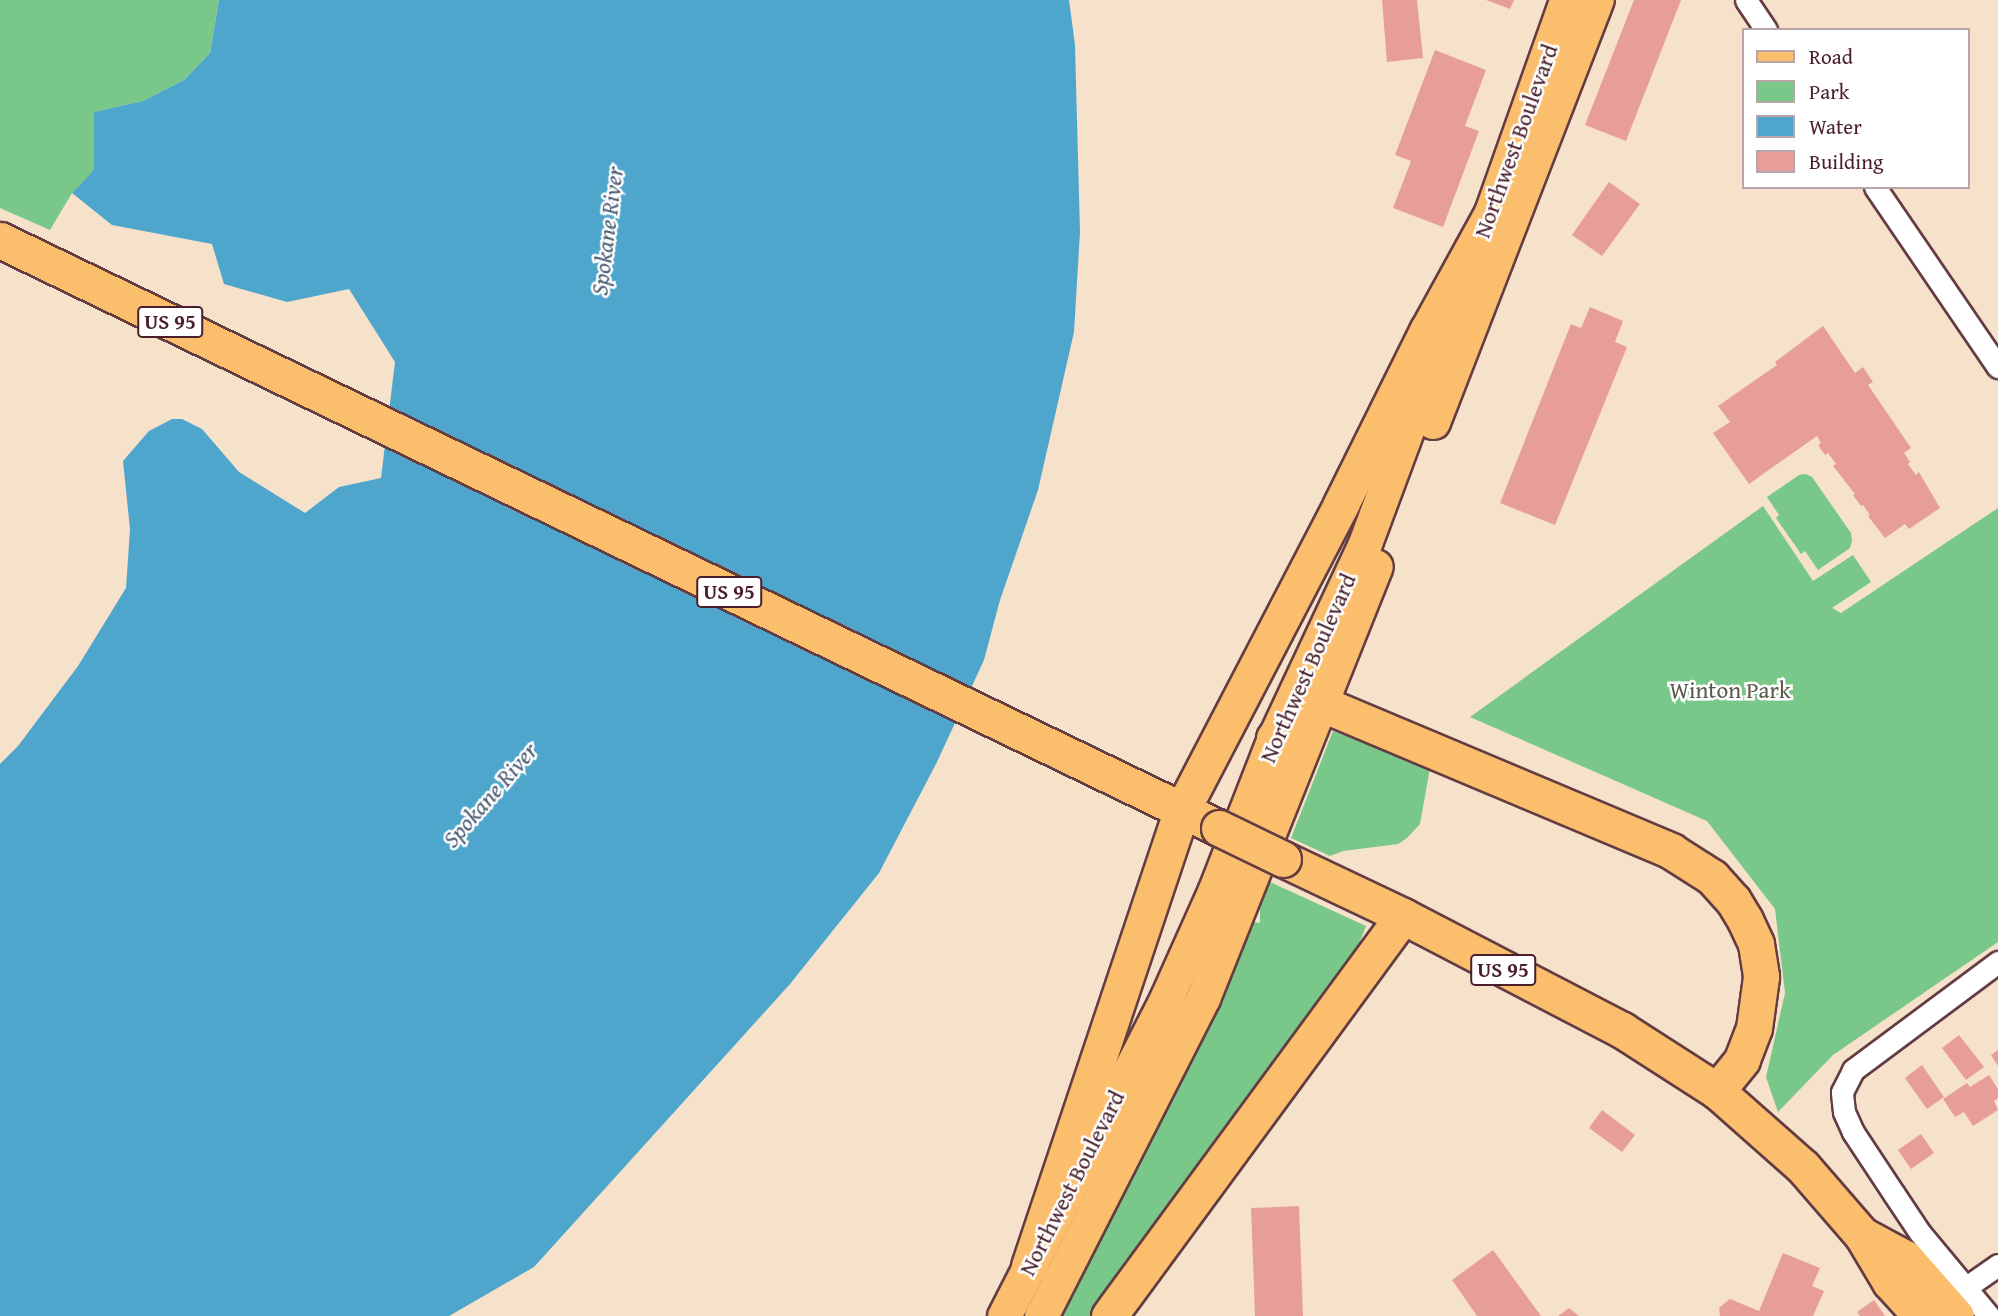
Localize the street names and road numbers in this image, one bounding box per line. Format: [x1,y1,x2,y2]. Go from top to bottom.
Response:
street label: Northwest Boulevard [1468,40,1564,242]
road number: US 95 [137,304,203,340]
street label: Northwest Boulevard [1254,569,1362,767]
road number: US 95 [696,574,762,610]
road number: US 95 [1470,953,1536,988]
street label: Northwest Boulevard [1013,1086,1131,1280]

